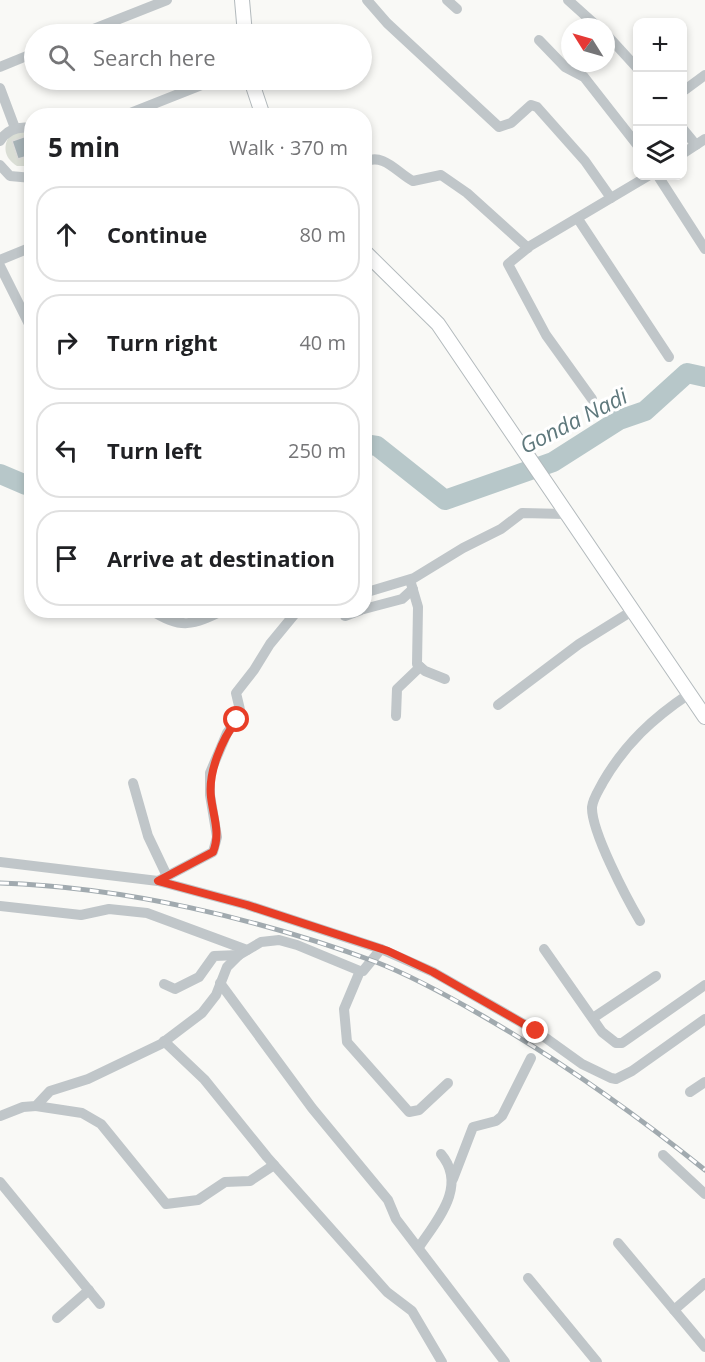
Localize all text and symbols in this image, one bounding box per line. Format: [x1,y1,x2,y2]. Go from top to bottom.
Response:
north arrow [561,18,615,72]
map controls [633,18,687,180]
button: + [633,18,687,72]
search box [24,24,372,90]
icon: search [45,41,78,74]
text: Search here [93,42,216,72]
button: − [633,72,687,126]
button: layers [633,126,687,180]
text: 5 min [48,129,120,165]
text: Walk · 370 m [229,134,348,161]
icon: ahead [50,218,83,251]
text: Continue [107,219,207,249]
text: 80 m [299,221,346,248]
icon: right [50,326,83,359]
text: Turn right [107,327,218,357]
text: 40 m [299,329,346,356]
water label: Gonda Nadi [514,380,632,460]
icon: left [50,434,83,467]
text: Turn left [107,435,202,465]
text: 250 m [288,437,346,464]
icon: arrive [50,542,83,575]
text: Arrive at destination [107,543,335,573]
route start [223,706,249,732]
route end [522,1017,548,1043]

